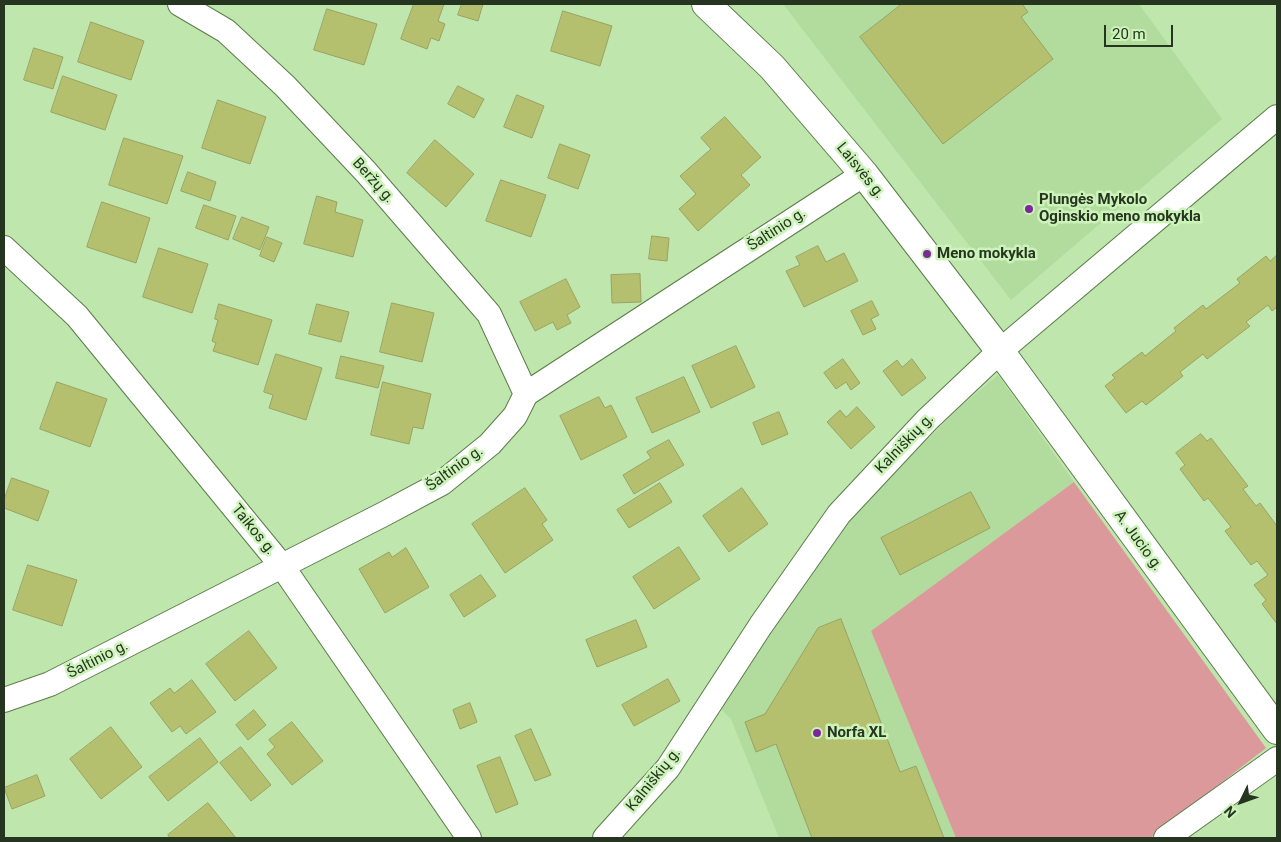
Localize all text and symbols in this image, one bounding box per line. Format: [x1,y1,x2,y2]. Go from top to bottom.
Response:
scale bar [1106,15,1175,47]
text: 20 m [1112,25,1146,43]
street label: Laisvės g. [832,139,888,203]
street label: Beržų g. [348,155,398,207]
place label: Plungės Mykolo Oginskio meno mokykla [1039,191,1201,226]
marker: Plungės Mykolo Oginskio meno mokykla [1023,203,1035,215]
street label: Šaltinio g. [744,205,810,255]
place label: Meno mokykla [937,245,1036,263]
marker: Meno mokykla [921,248,933,260]
street label: Kalniškių g. [872,410,938,478]
street label: Šaltinio g. [423,442,487,496]
street label: Taikos g. [227,501,279,559]
street label: A. Jucio g. [1110,507,1166,575]
street label: Šaltinio g. [65,637,131,683]
place label: Norfa XL [827,724,886,742]
marker: Norfa XL [811,727,823,739]
street label: Kalniškių g. [623,745,685,815]
north arrow [1216,777,1266,827]
text: N [1221,803,1239,821]

